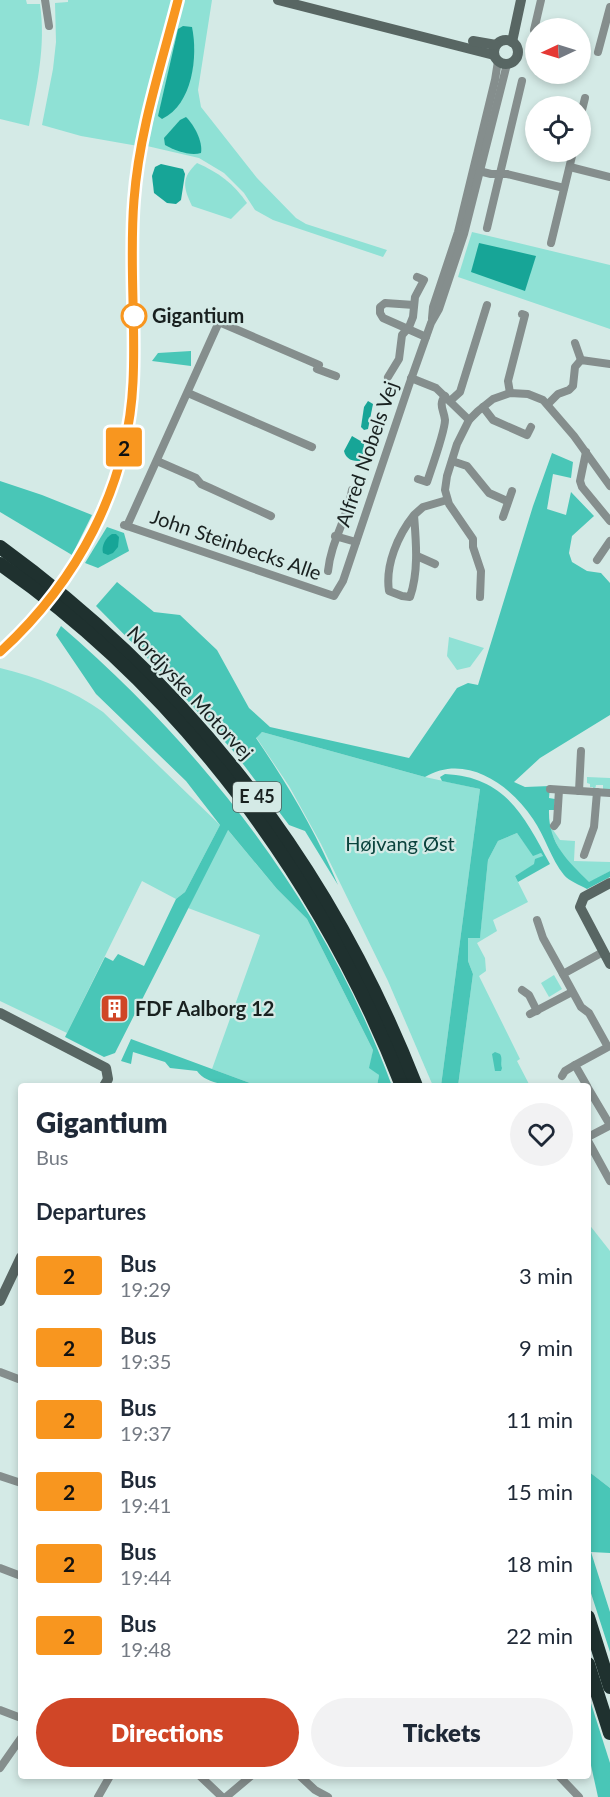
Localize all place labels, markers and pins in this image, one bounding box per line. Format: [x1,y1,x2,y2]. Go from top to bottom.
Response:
marker: Gigantium [121,303,147,329]
place label: Gigantium [152,303,244,327]
building icon: FDF Aalborg 12 [98,993,130,1025]
place label: FDF Aalborg 12 [135,996,274,1020]

